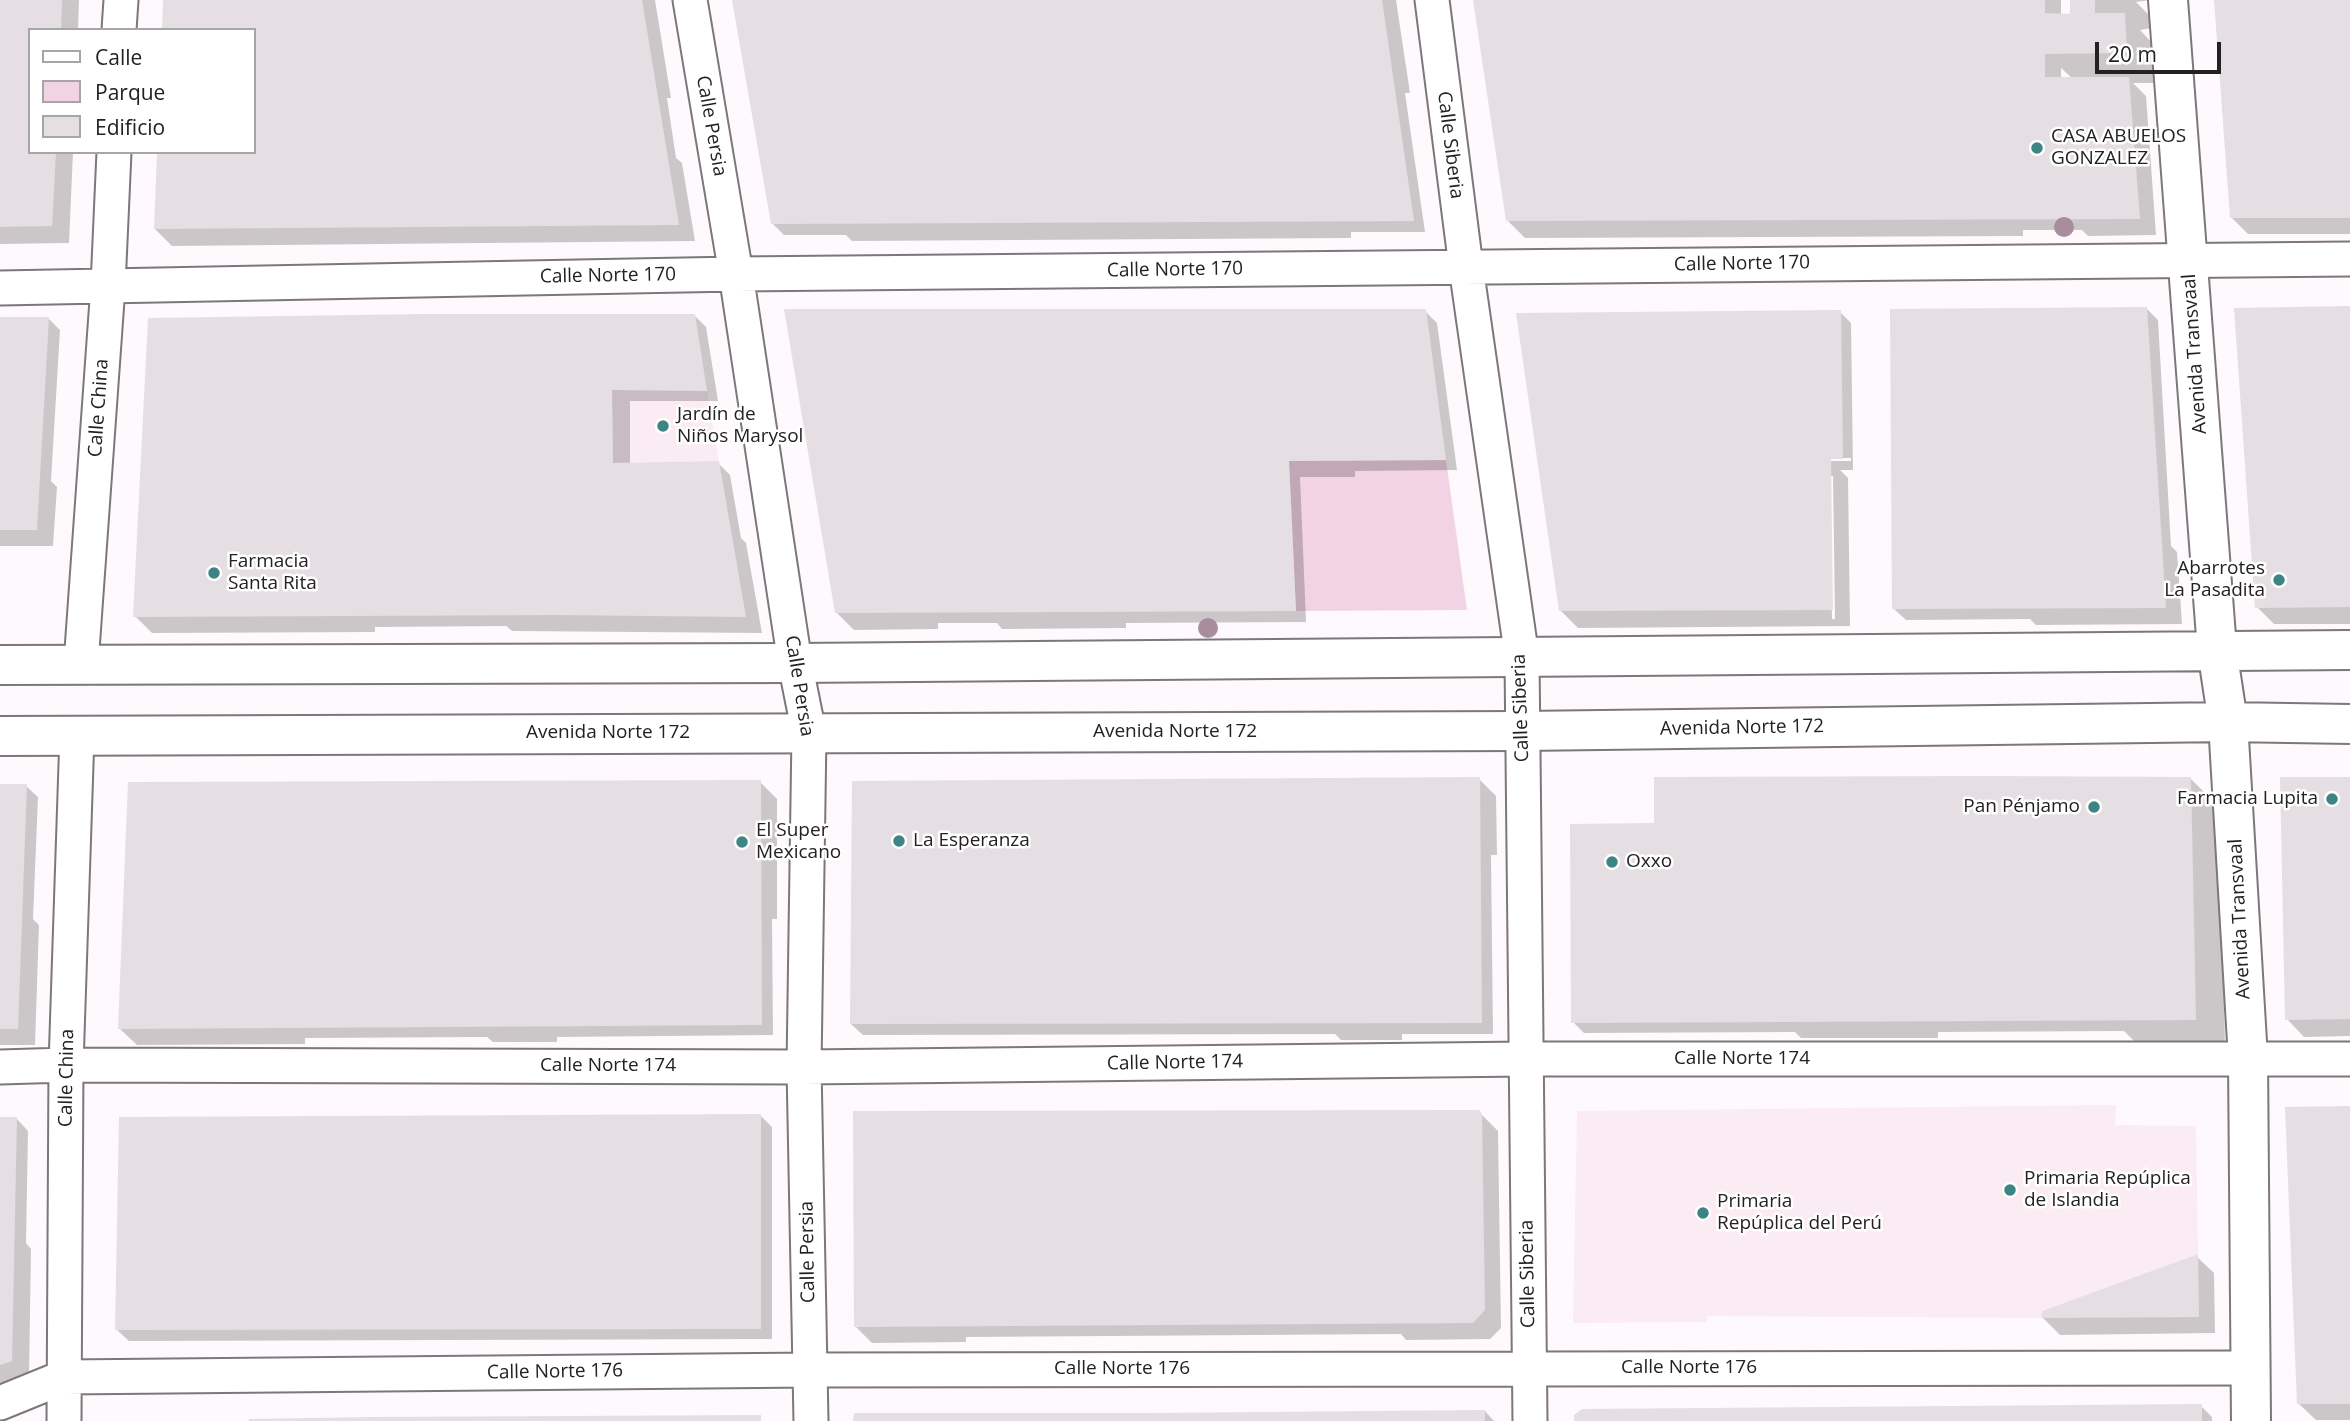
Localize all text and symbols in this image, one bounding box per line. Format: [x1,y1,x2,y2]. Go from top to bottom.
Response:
legend [28,28,256,154]
scale bar [2098,28,2224,72]
text: 20 m [2108,40,2157,68]
text: Calle [95,43,142,71]
street label: Calle Persia [691,74,731,178]
text: Parque [95,78,165,106]
street label: Calle Siberia [1432,90,1468,200]
text: Edificio [95,113,165,141]
place label: CASA ABUELOS GONZALEZ [2051,126,2186,170]
marker: CASA ABUELOS GONZALEZ [2029,140,2045,156]
street label: Calle Norte 170 [1674,251,1810,277]
street label: Calle Norte 170 [1107,257,1243,283]
street label: Calle Norte 170 [540,263,676,289]
street label: Avenida Transvaal [2178,273,2212,435]
street label: Calle China [84,358,114,458]
place label: Jardín de Niños Marysol [677,404,803,448]
marker: Jardín de Niños Marysol [655,418,671,434]
place label: Farmacia Santa Rita [228,551,317,595]
place label: Abarrotes La Pasadita [2164,558,2265,602]
marker: Farmacia Santa Rita [206,565,222,581]
marker: Abarrotes La Pasadita [2271,572,2287,588]
street label: Calle Persia [780,634,818,738]
street label: Calle Siberia [1508,653,1534,763]
street label: Avenida Norte 172 [1660,715,1824,741]
street label: Avenida Norte 172 [1093,721,1257,743]
street label: Avenida Norte 172 [526,722,690,744]
place label: Farmacia Lupita [2177,788,2318,810]
marker: Farmacia Lupita [2324,791,2340,807]
place label: Pan Pénjamo [1963,796,2080,818]
marker: Pan Pénjamo [2086,799,2102,815]
place label: El Super Mexicano [756,820,841,864]
place label: La Esperanza [913,830,1030,852]
marker: La Esperanza [891,833,907,849]
marker: El Super Mexicano [734,834,750,850]
street label: Avenida Transvaal [2224,838,2256,1000]
place label: Oxxo [1626,851,1672,873]
marker: Oxxo [1604,854,1620,870]
street label: Calle China [55,1029,79,1127]
street label: Calle Norte 174 [1674,1048,1810,1070]
street label: Calle Norte 174 [1107,1050,1243,1076]
street label: Calle Norte 174 [540,1055,676,1077]
place label: Primaria Repúplica de Islandia [2024,1168,2191,1212]
marker: Primaria Repúplica de Islandia [2002,1182,2018,1198]
place label: Primaria Repúplica del Perú [1717,1191,1882,1235]
street label: Calle Persia [796,1201,820,1303]
marker: Primaria Repúplica del Perú [1695,1205,1711,1221]
street label: Calle Siberia [1516,1220,1540,1328]
street label: Calle Norte 176 [1621,1357,1757,1379]
street label: Calle Norte 176 [1054,1358,1190,1380]
street label: Calle Norte 176 [487,1359,623,1385]

